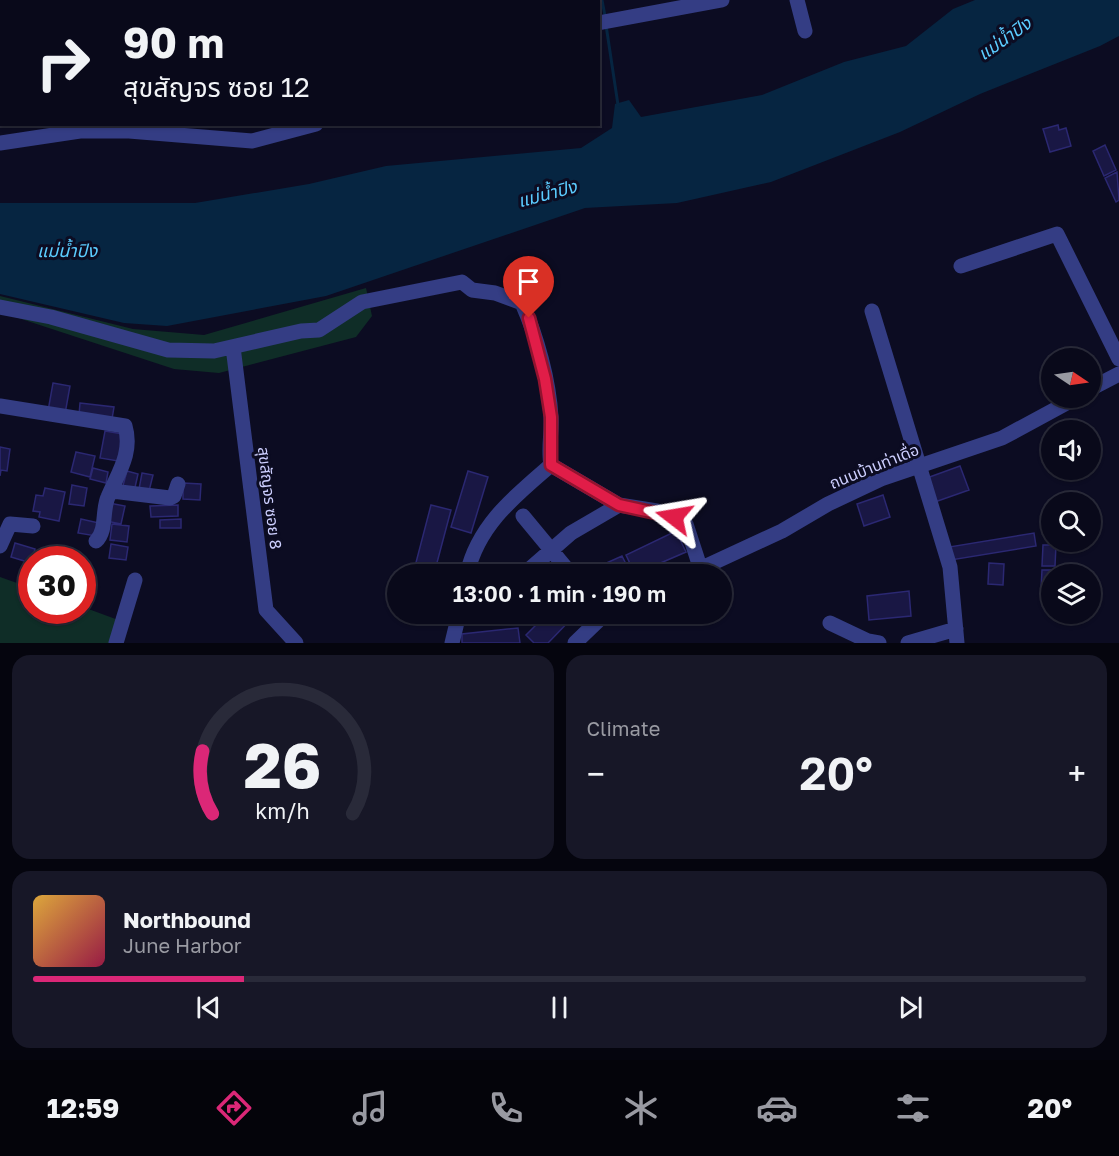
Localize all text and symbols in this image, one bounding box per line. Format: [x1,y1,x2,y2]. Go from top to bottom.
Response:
water label: แม่น้ำปิง [972,10,1036,64]
text: 90 m [123,17,224,67]
icon: right [24,24,102,102]
text: สุขสัญจร ซอย 12 [123,71,310,103]
water label: แม่น้ำปิง [515,173,580,211]
water label: แม่น้ำปิง [37,238,98,261]
pin [503,256,554,318]
icon: arrive [512,265,545,298]
north arrow [1041,348,1101,408]
map controls [1041,348,1101,624]
button: sound [1041,420,1101,480]
street label: ถนนบ้านท่าเดื่อ [826,438,922,493]
street label: สุขสัญจร ซอย 8 [254,446,286,550]
position arrow [642,485,706,549]
button: search [1041,492,1101,552]
speed limit sign: 30 [18,546,96,624]
button: layers [1041,564,1101,624]
text: 13:00 · 1 min · 190 m [453,580,666,607]
text: Climate [587,716,660,740]
text: 26 [244,727,322,802]
text: 20° [800,746,873,800]
text: − [587,754,605,793]
text: + [1068,754,1086,793]
text: km/h [255,798,310,824]
text: Northbound [123,906,251,933]
text: June Harbor [123,933,242,957]
icon: previous [192,991,225,1024]
icon: pause [543,991,576,1024]
icon: next [894,991,927,1024]
icon: directions [213,1087,255,1129]
icon: music [349,1087,391,1129]
icon: phone [485,1087,527,1129]
icon: climate [620,1087,662,1129]
icon: car [756,1087,798,1129]
icon: filters [892,1087,934,1129]
text: 12:59 [47,1092,120,1124]
text: 20° [1028,1092,1072,1124]

